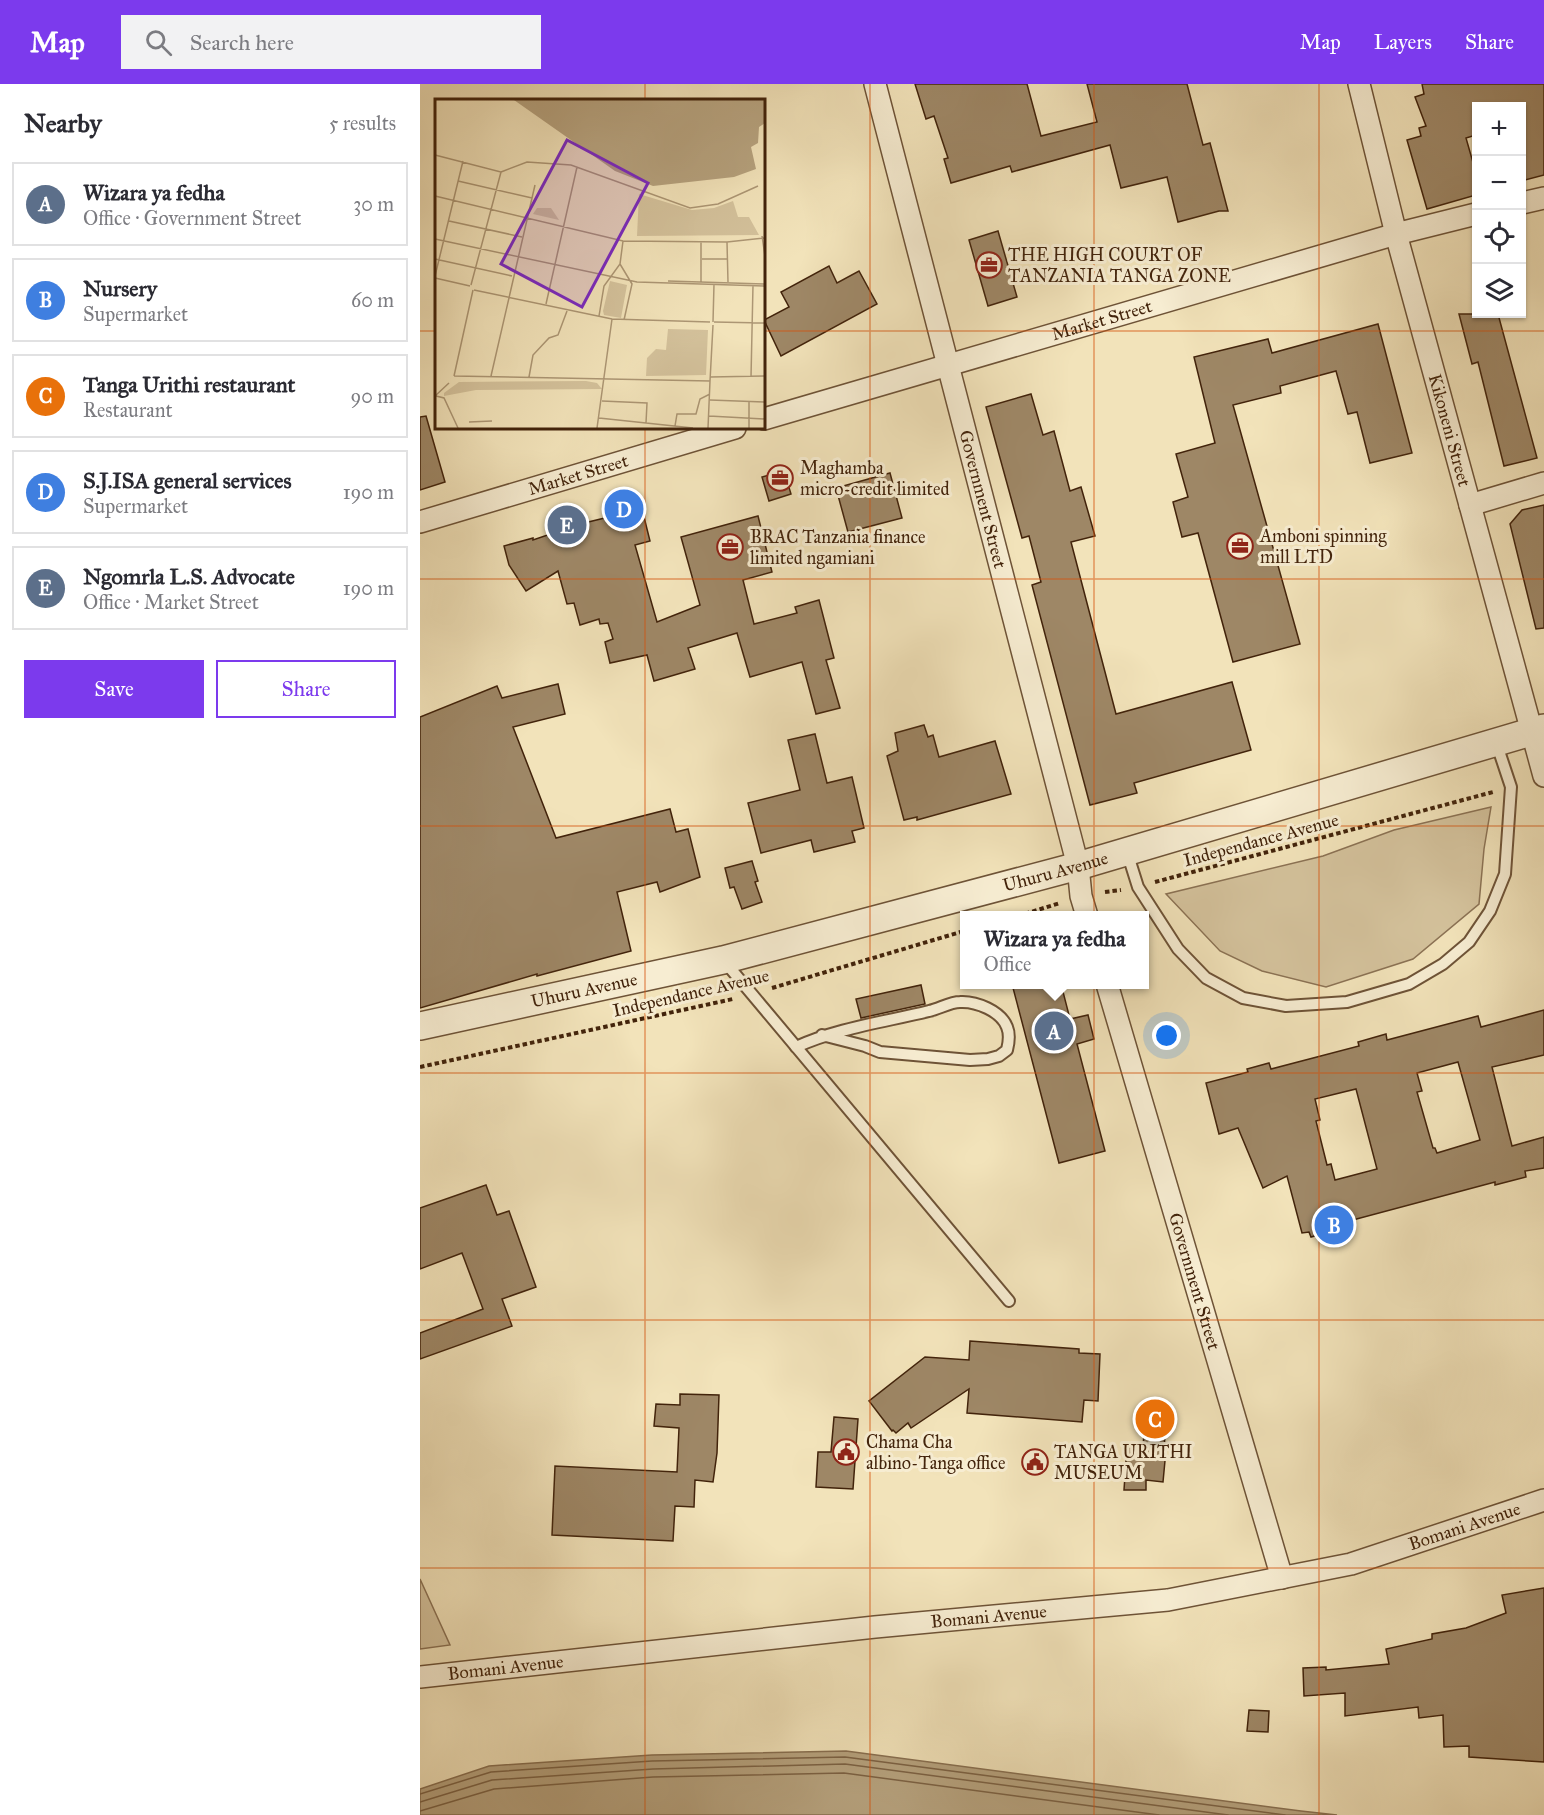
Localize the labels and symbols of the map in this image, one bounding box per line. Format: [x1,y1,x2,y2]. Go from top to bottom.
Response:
inset map [435,99,765,429]
place label: THE HIGH COURT OF TANZANIA TANGA ZONE [1008,244,1231,287]
office icon: THE HIGH COURT OF TANZANIA TANGA ZONE [974,250,1004,280]
street label: Market Street [1049,295,1155,345]
street label: Kikoneni Street [1424,372,1476,490]
street label: Government Street [954,428,1011,571]
street label: Market Street [525,449,631,500]
place label: Maghamba micro-credit limited [800,457,949,500]
office icon: Maghamba micro-credit limited [765,463,795,493]
pin: D [604,486,644,532]
pin: E [548,502,586,548]
place label: Amboni spinning mill LTD [1259,525,1387,568]
place label: BRAC Tanzania finance limited ngamiani [750,526,926,570]
office icon: Amboni spinning mill LTD [1225,531,1255,561]
office icon: BRAC Tanzania finance limited ngamiani [715,532,745,562]
street label: Independance Avenue [1181,809,1341,871]
street label: Uhuru Avenue [1000,847,1111,896]
street label: Independance Avenue [611,964,771,1022]
street label: Uhuru Avenue [529,968,639,1013]
pin: A [1034,1008,1074,1054]
your location [1152,1021,1181,1050]
pin: B [1314,1202,1354,1248]
street label: Government Street [1164,1210,1225,1353]
pin: C [1136,1396,1174,1442]
place label: Chama Cha albino-Tanga office [866,1431,1005,1475]
public building icon: Chama Cha albino-Tanga office [831,1437,861,1467]
place label: TANGA URITHI MUSEUM [1054,1441,1193,1484]
public building icon: TANGA URITHI MUSEUM [1020,1447,1050,1477]
street label: Bomani Avenue [1406,1498,1523,1555]
street label: Bomani Avenue [930,1600,1048,1633]
street label: Bomani Avenue [446,1650,565,1685]

